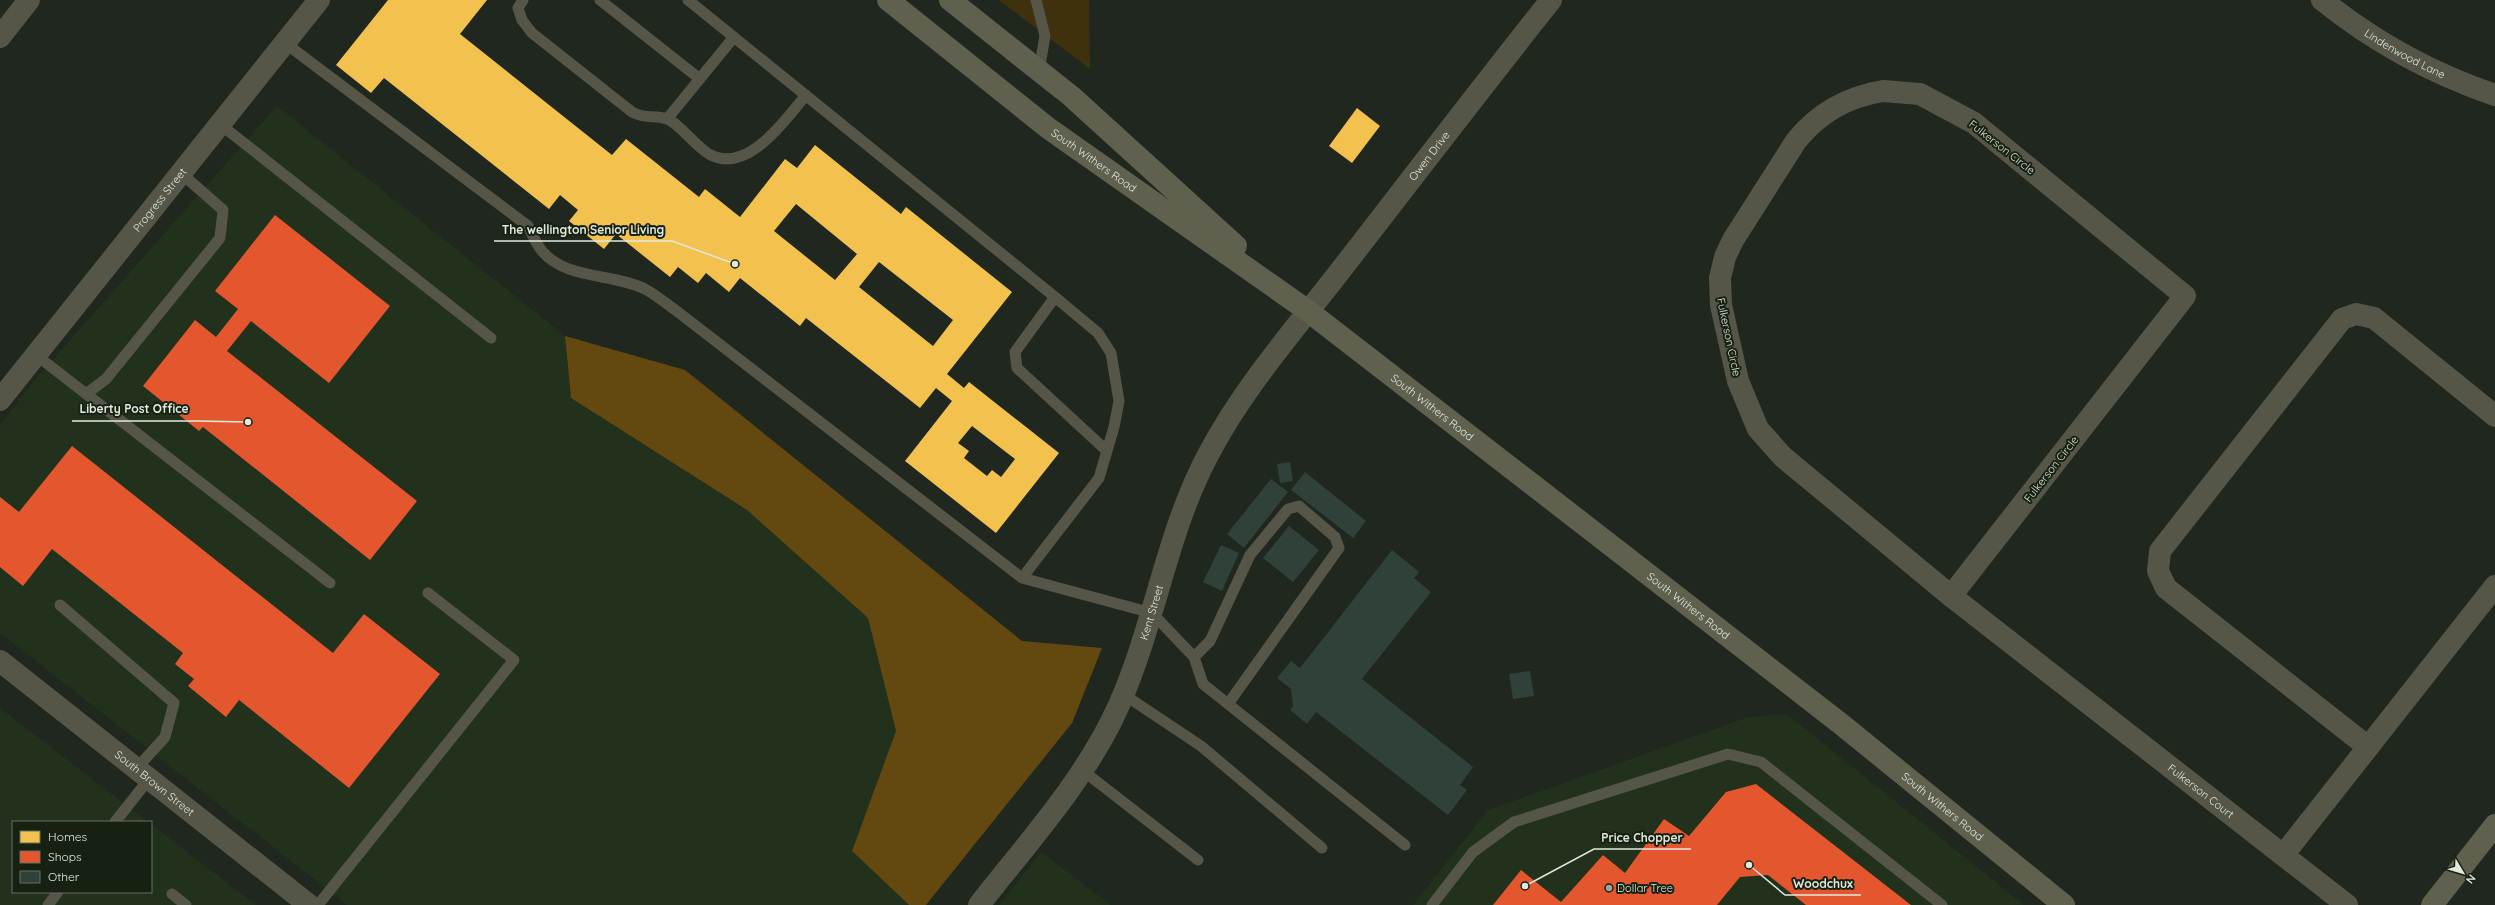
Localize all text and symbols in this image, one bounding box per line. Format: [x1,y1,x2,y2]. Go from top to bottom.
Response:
street label: Lindenwood Lane [2362,26,2447,81]
street label: Fulkerson Circle [1966,117,2038,177]
street label: South Withers Road [1049,125,1139,195]
street label: Owen Drive [1406,128,1453,183]
street label: Progress Street [130,165,189,235]
callout: The wellington Senior Living [494,217,672,241]
text: The wellington Senior Living [502,222,664,237]
street label: Fulkerson Circle [1714,296,1744,378]
street label: South Withers Road [1388,371,1477,444]
callout: Liberty Post Office [72,397,197,421]
text: Liberty Post Office [79,401,189,416]
street label: Fulkerson Circle [2021,433,2081,505]
street label: South Withers Road [1644,569,1733,642]
street label: Kent Street [1137,583,1166,642]
street label: South Brown Street [112,747,197,819]
street label: Fulkerson Court [2165,761,2237,821]
street label: South Withers Road [1899,769,1986,844]
legend [12,821,152,893]
callout: Price Chopper [1594,825,1691,849]
text: Homes [48,829,88,844]
text: Price Chopper [1601,830,1683,845]
text: Shops [48,849,82,864]
north arrow [2443,853,2483,893]
text: Other [48,869,80,884]
callout: Woodchux [1785,871,1861,895]
text: N [2463,872,2479,887]
text: Woodchux [1793,876,1853,891]
place label: Dollar Tree [1617,881,1673,895]
marker: Dollar Tree [1604,883,1614,893]

